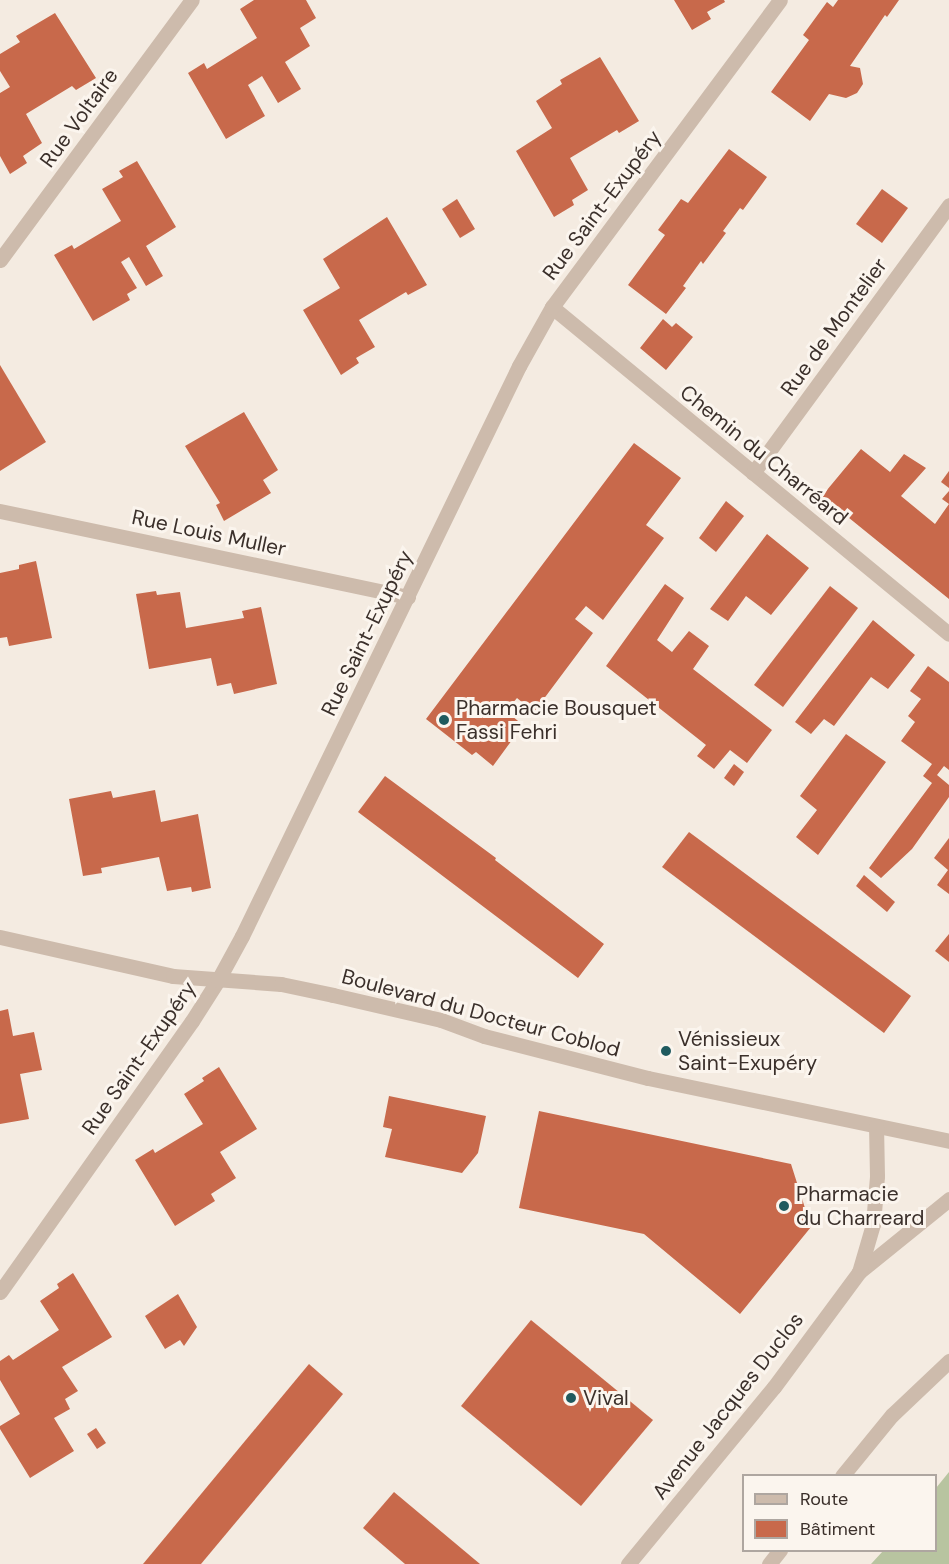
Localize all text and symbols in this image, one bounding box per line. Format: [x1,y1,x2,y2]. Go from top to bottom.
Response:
street label: Rue Voltaire [35,64,123,172]
street label: Rue Saint-Exupéry [537,125,667,285]
street label: Rue de Montelier [776,253,892,401]
street label: Chemin du Charréard [675,379,853,531]
street label: Rue Louis Muller [130,504,288,562]
street label: Rue Saint-Exupéry [316,546,418,720]
place label: Pharmacie Bousquet Fassi Fehri [456,695,657,745]
marker: Pharmacie Bousquet Fassi Fehri [437,713,451,727]
street label: Boulevard du Docteur Coblod [339,964,623,1062]
street label: Rue Saint-Exupéry [77,977,201,1139]
place label: Vénissieux Saint-Exupéry [678,1026,817,1076]
marker: Vénissieux Saint-Exupéry [659,1044,673,1058]
place label: Pharmacie du Charreard [796,1181,924,1231]
marker: Pharmacie du Charreard [777,1199,791,1213]
street label: Avenue Jacques Duclos [647,1307,809,1505]
place label: Vival [583,1385,629,1411]
marker: Vival [564,1391,578,1405]
legend [742,1474,937,1552]
text: Route [800,1487,848,1511]
text: Bâtiment [800,1517,875,1541]

